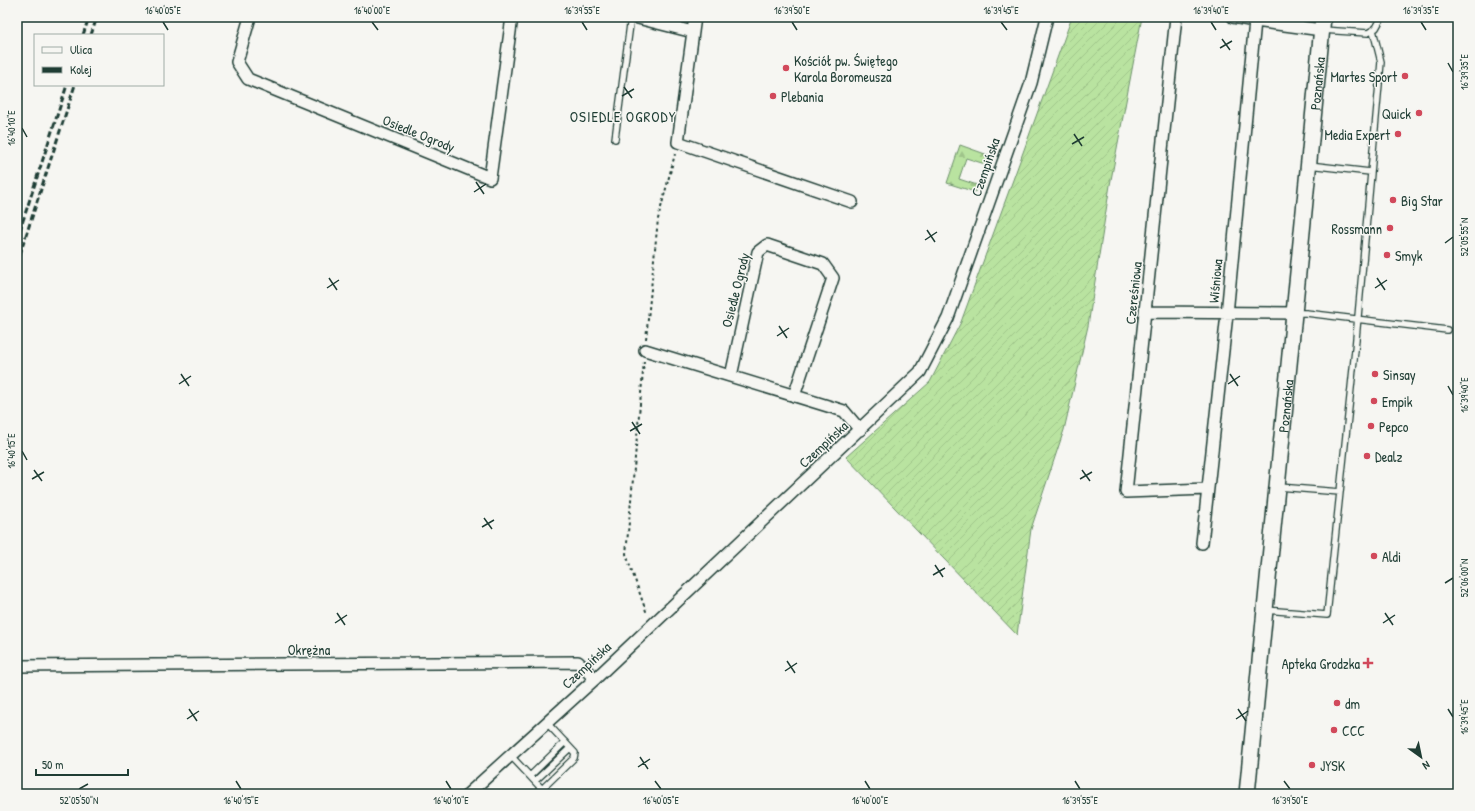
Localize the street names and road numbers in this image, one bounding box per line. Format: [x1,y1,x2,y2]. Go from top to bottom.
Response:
street label: Poznańska [1304,55,1329,111]
street label: Osiedle Ogrody [380,110,458,157]
street label: Czempińska [966,135,1005,199]
street label: Osiedle Ogrody [717,251,754,330]
street label: Wiśniowa [1204,258,1226,304]
street label: Czereśniowa [1120,260,1146,325]
street label: Poznańska [1273,378,1297,433]
street label: Czempińska [794,416,853,472]
street label: Czempińska [557,637,616,693]
street label: Okrężna [288,640,331,659]

